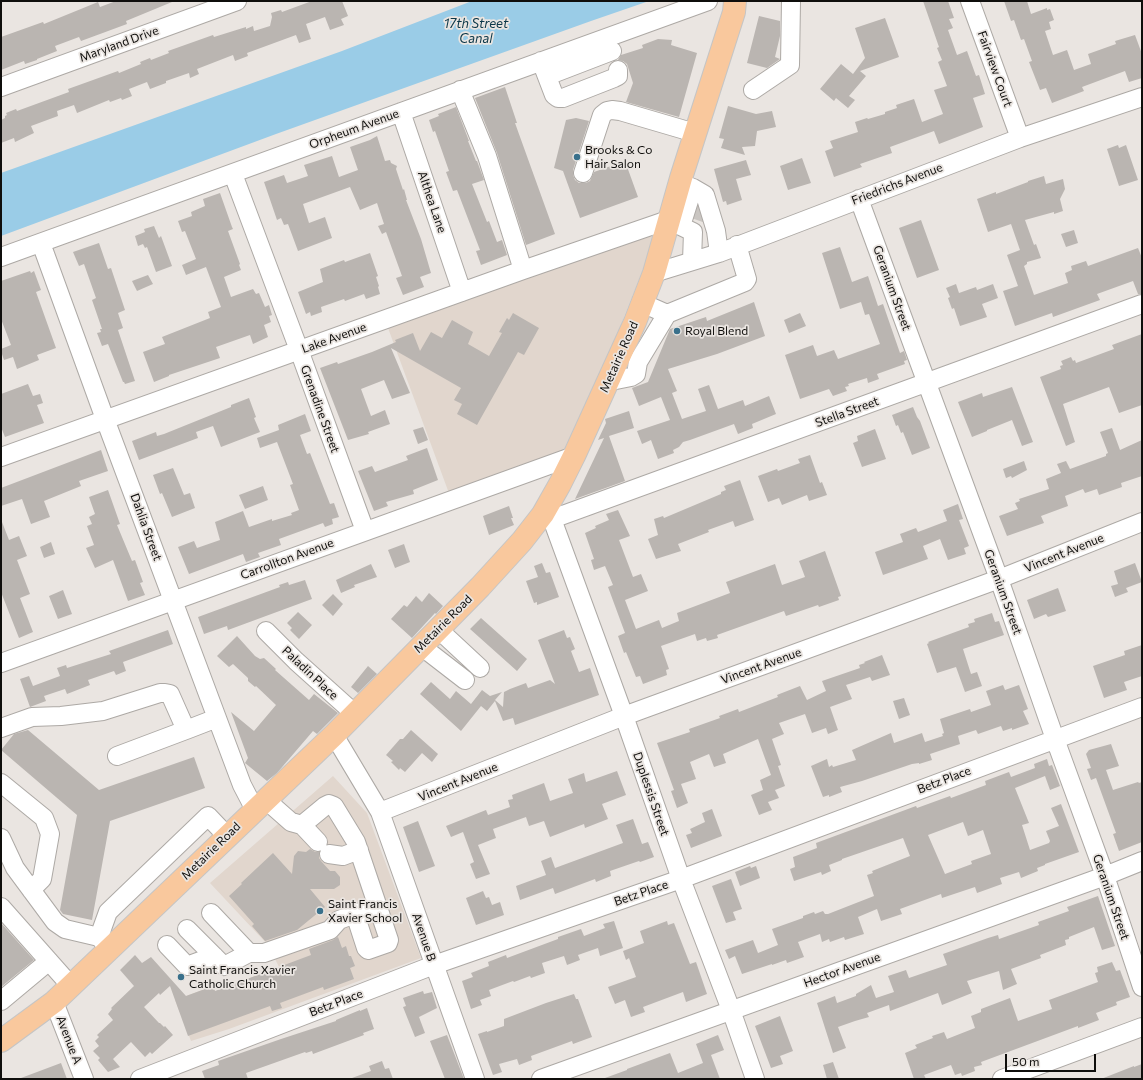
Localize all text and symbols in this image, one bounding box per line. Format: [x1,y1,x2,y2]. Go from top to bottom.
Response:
water label: 17th Street Canal [444,16,508,47]
street label: Maryland Drive [78,23,160,65]
street label: Fairview Court [975,29,1015,109]
street label: Orpheum Avenue [307,106,401,152]
place label: Brooks & Co Hair Salon [585,143,652,171]
marker: Brooks & Co Hair Salon [572,152,582,162]
street label: Friedrichs Avenue [849,160,945,208]
street label: Althea Lane [415,169,449,235]
street label: Geranium Street [870,244,914,332]
street label: Metairie Road [597,319,641,395]
street label: Lake Avenue [300,320,368,356]
place label: Royal Blend [685,324,748,338]
marker: Royal Blend [672,326,682,336]
street label: Grenadine Street [297,363,343,455]
street label: Stella Street [813,394,881,430]
street label: Dahlia Street [127,491,165,563]
street label: Vincent Avenue [1022,530,1106,576]
street label: Carrollton Avenue [238,535,336,583]
street label: Geranium Street [981,548,1025,636]
street label: Metairie Road [411,592,475,656]
street label: Paladin Place [279,643,341,703]
street label: Vincent Avenue [719,645,803,687]
street label: Duplessis Street [630,750,672,838]
street label: Vincent Avenue [416,759,500,805]
street label: Betz Place [915,763,973,797]
street label: Metairie Road [178,819,244,883]
street label: Geranium Street [1090,852,1132,942]
street label: Betz Place [612,877,670,909]
place label: Saint Francis Xavier School [328,897,402,925]
marker: Saint Francis Xavier School [315,906,325,916]
street label: Avenue B [409,911,439,963]
street label: Hector Avenue [802,949,882,991]
place label: Saint Francis Xavier Catholic Church [189,963,295,991]
marker: Saint Francis Xavier Catholic Church [176,972,186,982]
street label: Betz Place [307,986,365,1020]
street label: Avenue A [53,1014,85,1066]
scale bar [1007,1046,1098,1072]
text: 50 m [1012,1054,1040,1068]

